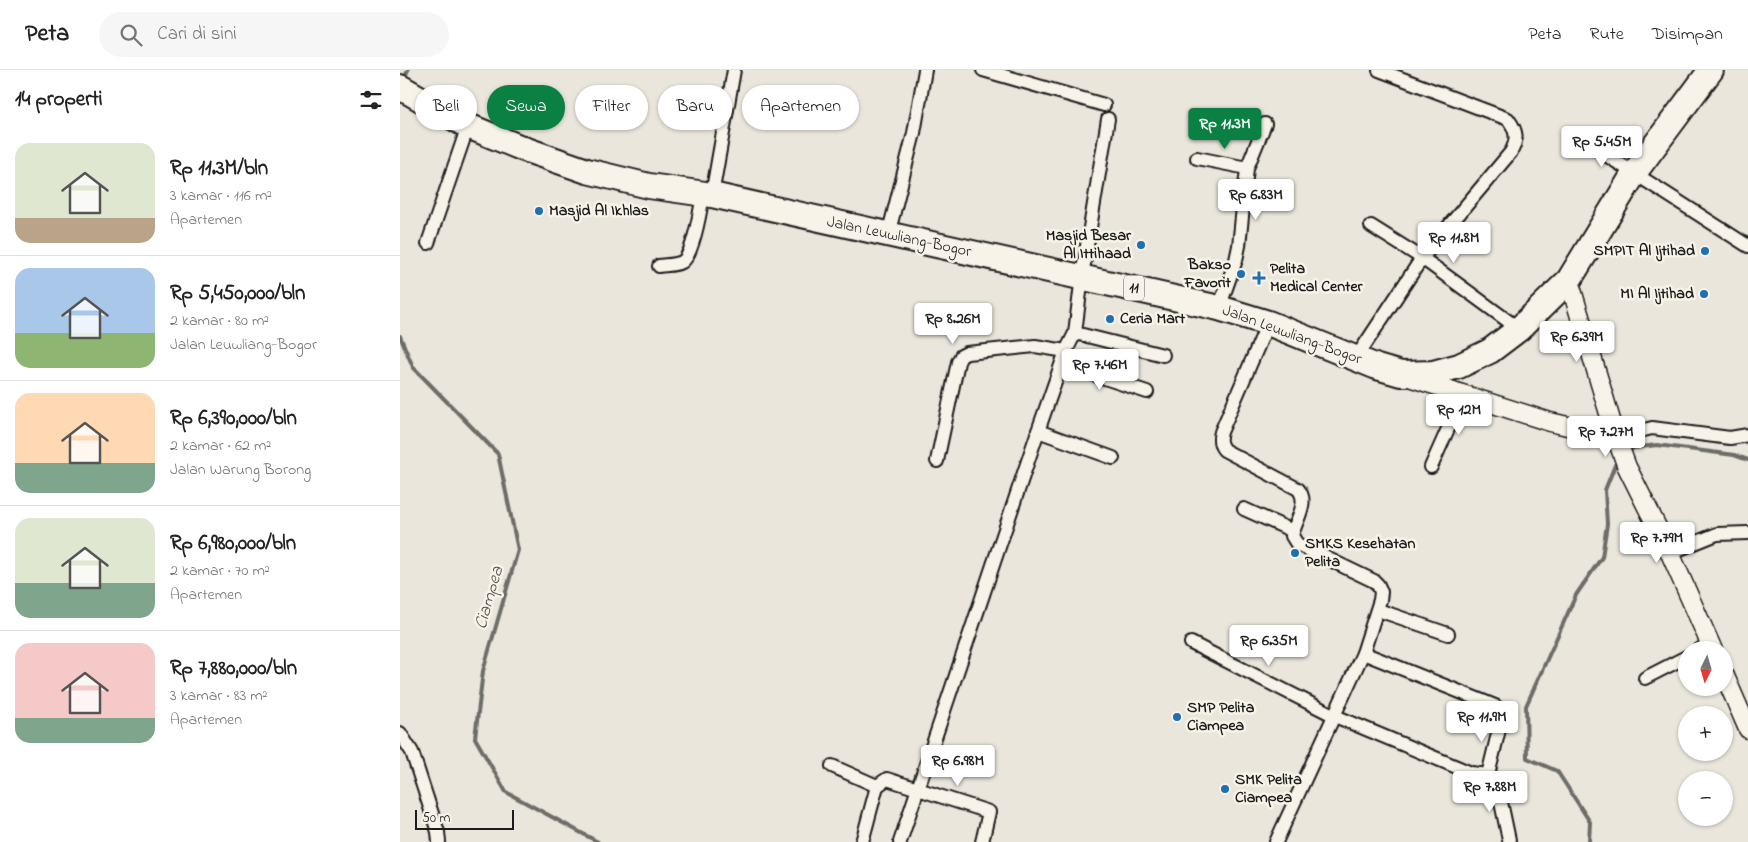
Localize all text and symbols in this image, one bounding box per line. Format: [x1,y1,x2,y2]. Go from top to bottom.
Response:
search box [99,12,449,57]
text: Peta [25,17,69,52]
icon: search [117,21,145,49]
text: Cari di sini [157,21,237,48]
text: Peta [1528,22,1561,48]
text: Rute [1589,22,1624,48]
text: Disimpan [1652,22,1723,48]
text: 14 properti [15,85,103,115]
chip: Beli [415,85,477,130]
chip: Sewa [487,85,565,130]
chip: Filter [575,85,648,130]
chip: Baru [658,85,732,130]
chip: Apartemen [742,85,859,130]
icon: filters [357,86,385,114]
pin: Rp 11.3M [1173,108,1277,150]
text: Rp 11.3M [1199,112,1251,136]
pin: Rp 5.45M [1550,126,1654,168]
text: Rp 5.45M [1572,130,1632,154]
text: Rp 11.3M/bln [170,154,268,184]
icon: home [55,163,115,223]
pin: Rp 6.83M [1204,178,1308,221]
text: Rp 6.83M [1229,183,1283,207]
text: 3 kamar · 116 m² [170,184,272,208]
place label: Masjid Al Ikhlas [549,199,649,223]
marker: Masjid Al Ikhlas [533,205,545,217]
text: Apartemen [170,208,242,232]
street label: Jalan Leuwliang-Bogor [825,210,973,264]
pin: Rp 11.8M [1402,222,1506,264]
place label: Masjid Besar Al Ittihaad [1046,224,1132,266]
text: Rp 11.8M [1429,226,1479,250]
marker: Masjid Besar Al Ittihaad [1135,239,1147,251]
place label: SMPIT Al Ijtihad [1593,239,1695,263]
marker: SMPIT Al Ijtihad [1699,245,1711,257]
place label: Bakso Favorit [1183,253,1232,295]
place label: Pelita Medical Center [1270,257,1364,299]
marker: Bakso Favorit [1235,268,1247,280]
marker: Pelita Medical Center [1252,271,1266,285]
road number: 11 [1124,276,1144,300]
text: Rp 5,450,000/bln [170,279,305,309]
place label: MI Al Ijtihad [1620,282,1694,306]
icon: home [55,288,115,348]
marker: MI Al Ijtihad [1698,288,1710,300]
street label: Jalan Leuwliang-Bogor [1219,299,1365,371]
pin: Rp 8.26M [901,302,1005,345]
text: Rp 8.26M [925,307,981,331]
place label: Ceria Mart [1120,307,1186,331]
text: 2 kamar · 80 m² [170,309,269,333]
marker: Ceria Mart [1104,313,1116,325]
pin: Rp 6.39M [1525,320,1629,363]
text: Rp 6.39M [1551,325,1604,349]
text: Jalan Leuwliang-Bogor [170,333,317,357]
pin: Rp 7.46M [1048,348,1152,391]
text: Rp 7.46M [1073,353,1127,377]
pin: Rp 12M [1418,394,1500,436]
text: Rp 12M [1437,398,1481,422]
text: Rp 6,390,000/bln [170,404,297,434]
icon: home [55,413,115,473]
pin: Rp 7.27M [1554,416,1658,458]
text: Rp 7.27M [1578,420,1634,444]
text: 2 kamar · 62 m² [170,434,271,458]
text: Jalan Warung Borong [170,458,311,482]
pin: Rp 7.79M [1605,522,1709,564]
text: Rp 7.79M [1631,526,1683,550]
text: Rp 6,980,000/bln [170,529,296,559]
place label: SMKS Kesehatan Pelita [1305,532,1416,574]
icon: home [55,538,115,598]
marker: SMKS Kesehatan Pelita [1289,547,1301,559]
text: 2 kamar · 70 m² [170,559,270,583]
water label: Ciampea [469,563,511,633]
text: Apartemen [170,583,242,607]
pin: Rp 6.35M [1217,624,1321,667]
text: Rp 6.35M [1240,629,1298,653]
north arrow [1678,641,1732,696]
map controls [1678,641,1733,826]
text: Rp 7,880,000/bln [170,654,297,684]
icon: home [55,663,115,723]
text: 3 kamar · 83 m² [170,684,267,708]
place label: SMP Pelita Ciampea [1187,696,1255,738]
pin: Rp 11.9M [1430,700,1534,743]
text: Rp 11.9M [1457,705,1507,729]
button: + [1678,706,1733,761]
text: Apartemen [170,708,242,732]
marker: SMP Pelita Ciampea [1171,711,1183,723]
pin: Rp 6.98M [906,744,1010,787]
text: Rp 6.98M [932,749,984,773]
place label: SMK Pelita Ciampea [1235,768,1302,810]
pin: Rp 7.88M [1438,770,1542,813]
button: − [1678,771,1733,826]
text: Rp 7.88M [1463,775,1517,799]
marker: SMK Pelita Ciampea [1219,783,1231,795]
scale bar [415,807,514,830]
text: 50 m [422,808,450,829]

